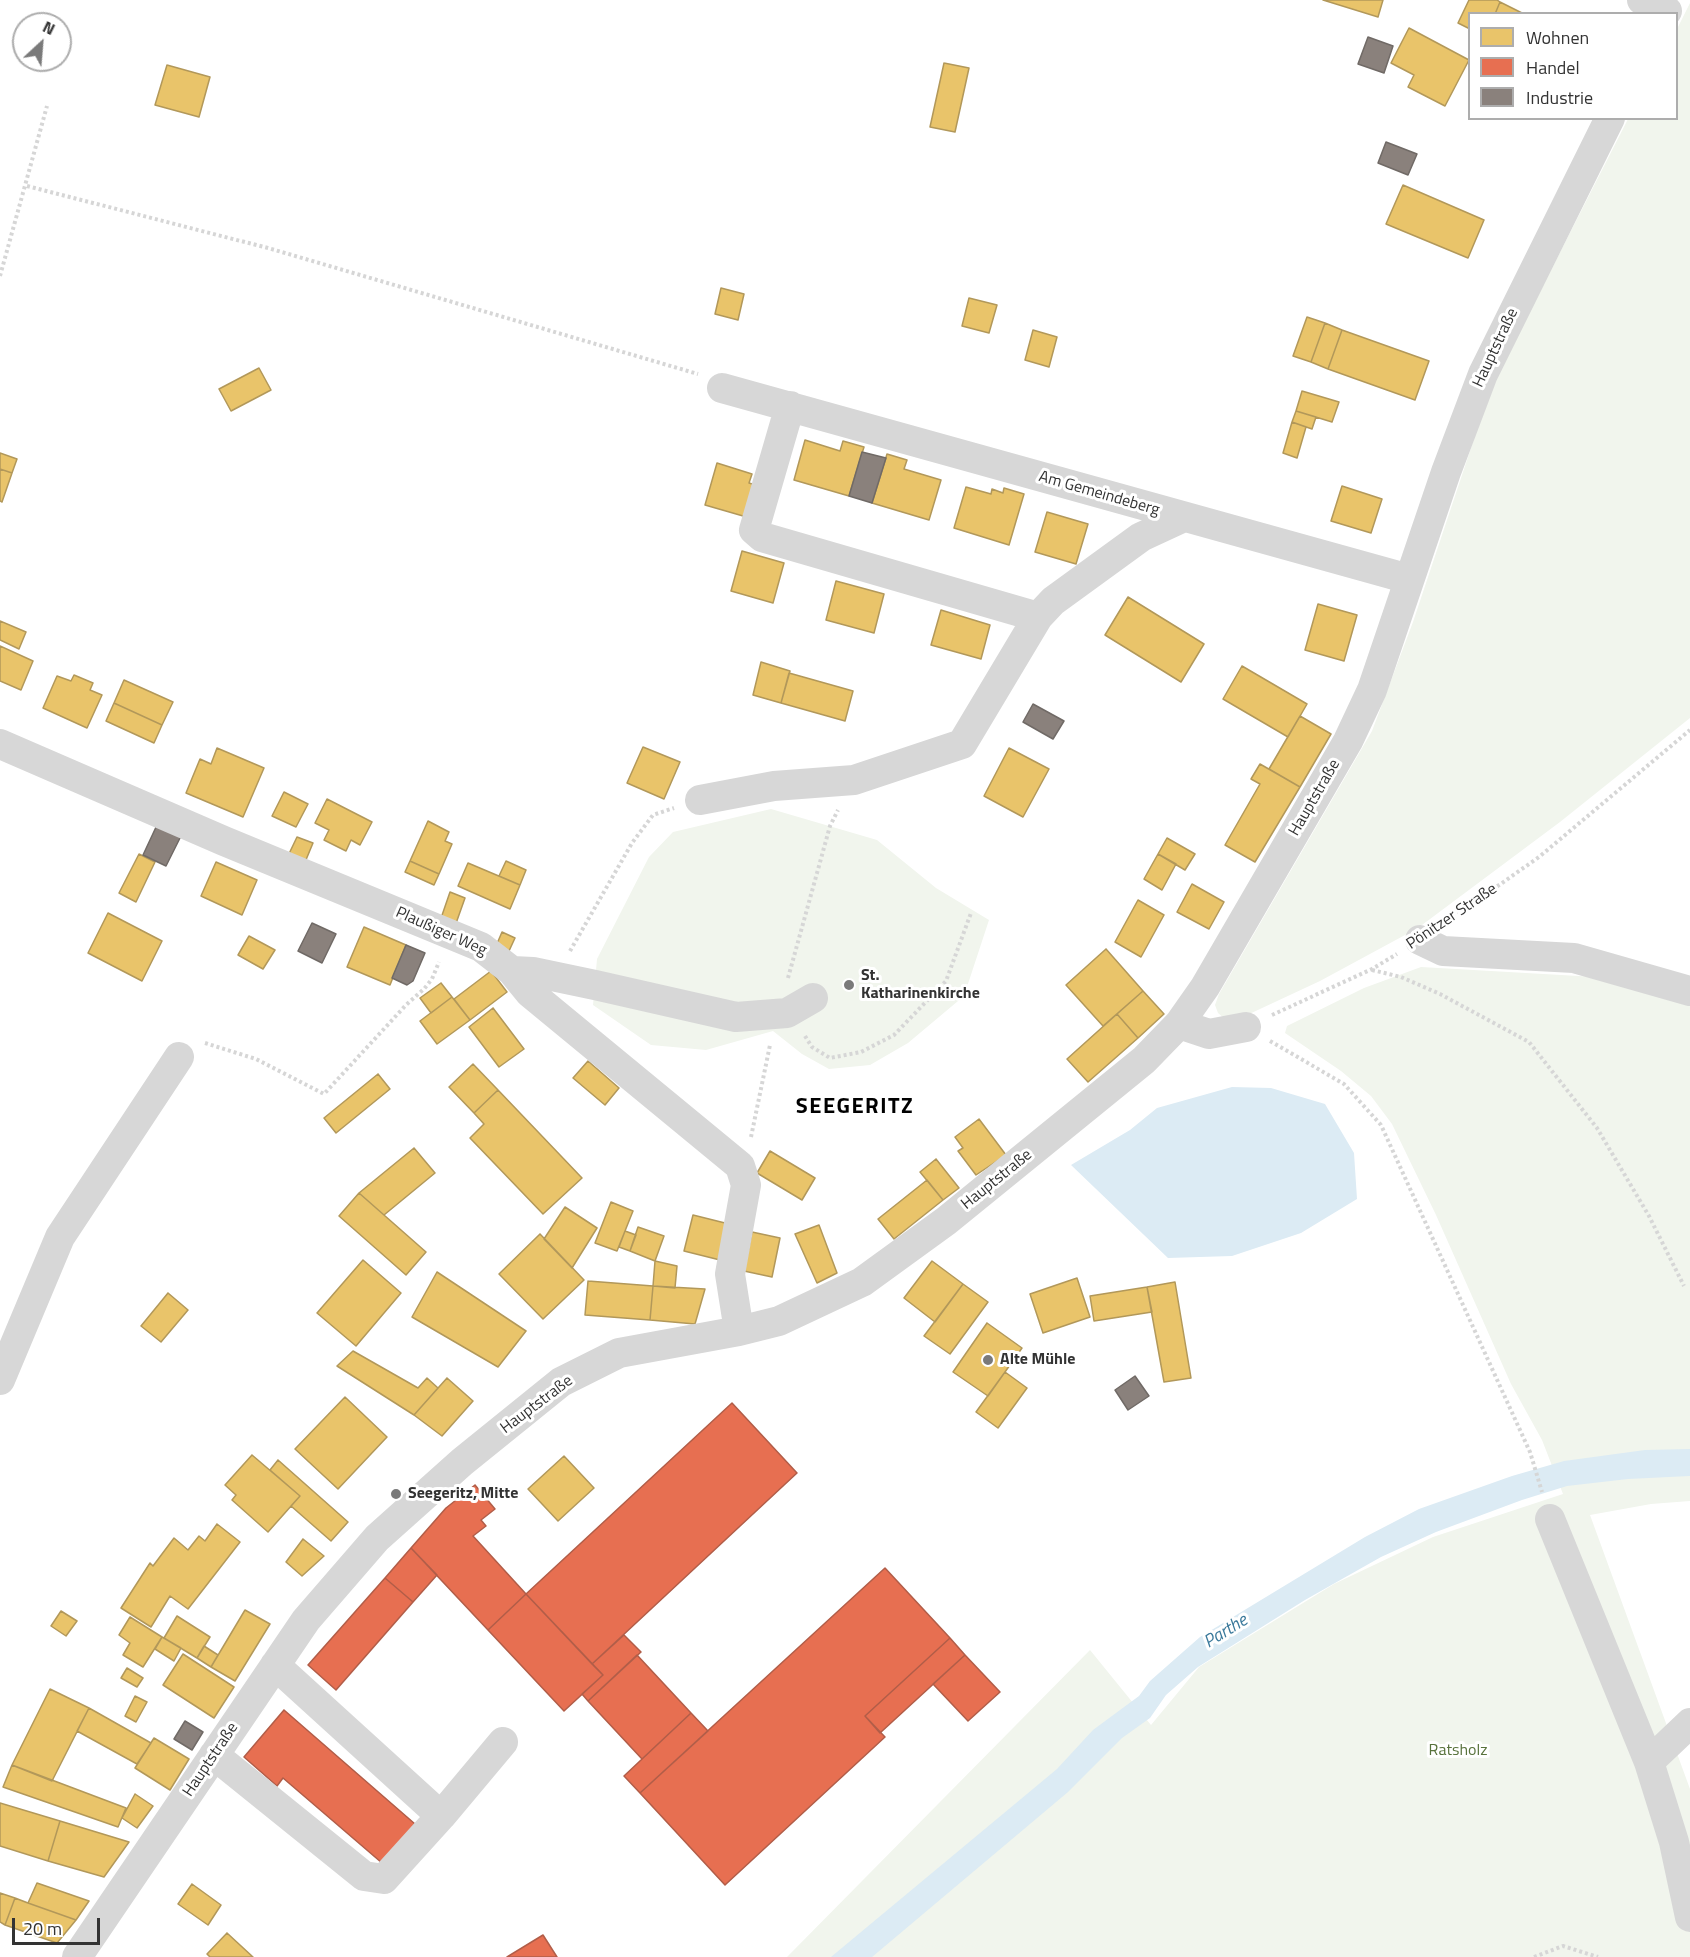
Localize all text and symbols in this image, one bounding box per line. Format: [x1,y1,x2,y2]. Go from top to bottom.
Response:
north arrow [12,12,72,72]
legend [1468,12,1678,120]
text: N [39,14,59,41]
text: Wohnen [1526,24,1589,51]
text: Handel [1526,54,1580,81]
text: Industrie [1526,84,1593,111]
street label: Hauptstraße [1469,305,1523,391]
street label: Am Gemeindeberg [1036,468,1162,520]
street label: Hauptstraße [1285,756,1345,840]
street label: Pönitzer Straße [1403,880,1501,954]
street label: Plaußiger Weg [392,903,490,961]
place label: St. Katharinenkirche [861,966,980,1004]
marker: St. Katharinenkirche [842,978,856,992]
district label: SEEGERITZ [796,1095,914,1121]
street label: Hauptstraße [958,1146,1036,1214]
place label: Alte Mühle [1000,1350,1075,1370]
marker: Alte Mühle [981,1353,995,1367]
street label: Hauptstraße [497,1372,577,1438]
place label: Seegeritz, Mitte [408,1484,518,1504]
marker: Seegeritz, Mitte [389,1487,403,1501]
water label: Parthe [1200,1610,1252,1654]
street label: Hauptstraße [179,1719,243,1801]
park label: Ratsholz [1429,1741,1487,1761]
scale bar [15,1906,104,1944]
text: 20 m [23,1915,62,1942]

